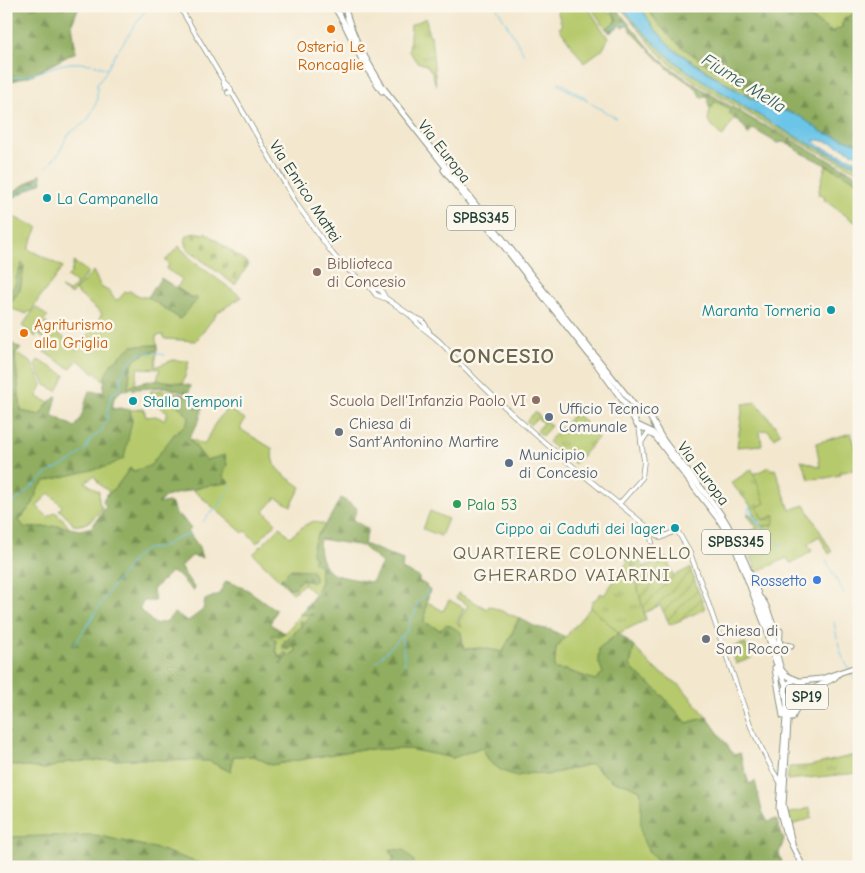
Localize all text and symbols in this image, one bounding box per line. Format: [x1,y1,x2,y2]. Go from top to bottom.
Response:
marker: Osteria Le Roncaglie [325,23,337,35]
place label: Osteria Le Roncaglie [297,38,365,74]
water label: Fiume Mella [698,49,790,118]
street label: Via Europa [414,117,474,187]
street label: Via Enrico Mattei [266,137,345,246]
place label: La Campanella [57,190,159,208]
marker: La Campanella [41,192,53,204]
road number: SPBS345 [447,206,515,230]
place label: Biblioteca di Concesio [327,255,406,291]
marker: Biblioteca di Concesio [311,266,323,278]
place label: Maranta Torneria [702,302,821,320]
marker: Maranta Torneria [825,304,837,316]
place label: Agriturismo alla Griglia [34,316,113,352]
marker: Agriturismo alla Griglia [18,327,30,339]
district label: CONCESIO [449,344,555,368]
place label: Scuola Dell'Infanzia Paolo VI [330,392,526,410]
place label: Stalla Temponi [143,393,243,411]
marker: Scuola Dell'Infanzia Paolo VI [530,394,542,406]
marker: Stalla Temponi [127,395,139,407]
place label: Ufficio Tecnico Comunale [559,400,659,436]
marker: Ufficio Tecnico Comunale [543,411,555,423]
place label: Chiesa di Sant'Antonino Martire [349,415,499,451]
marker: Chiesa di Sant'Antonino Martire [333,426,345,438]
street label: Via Europa [673,438,733,509]
place label: Municipio di Concesio [519,446,598,482]
marker: Municipio di Concesio [503,457,515,469]
place label: Pala 53 [467,496,517,514]
marker: Pala 53 [451,498,463,510]
place label: Cippo ai Caduti dei lager [495,520,666,538]
marker: Cippo ai Caduti dei lager [669,522,681,534]
road number: SPBS345 [702,530,770,554]
district label: QUARTIERE COLONNELLO GHERARDO VAIARINI [453,542,691,586]
place label: Rossetto [751,572,807,590]
marker: Rossetto [811,574,823,586]
place label: Chiesa di San Rocco [716,622,789,658]
marker: Chiesa di San Rocco [700,633,712,645]
road number: SP19 [786,684,828,710]

